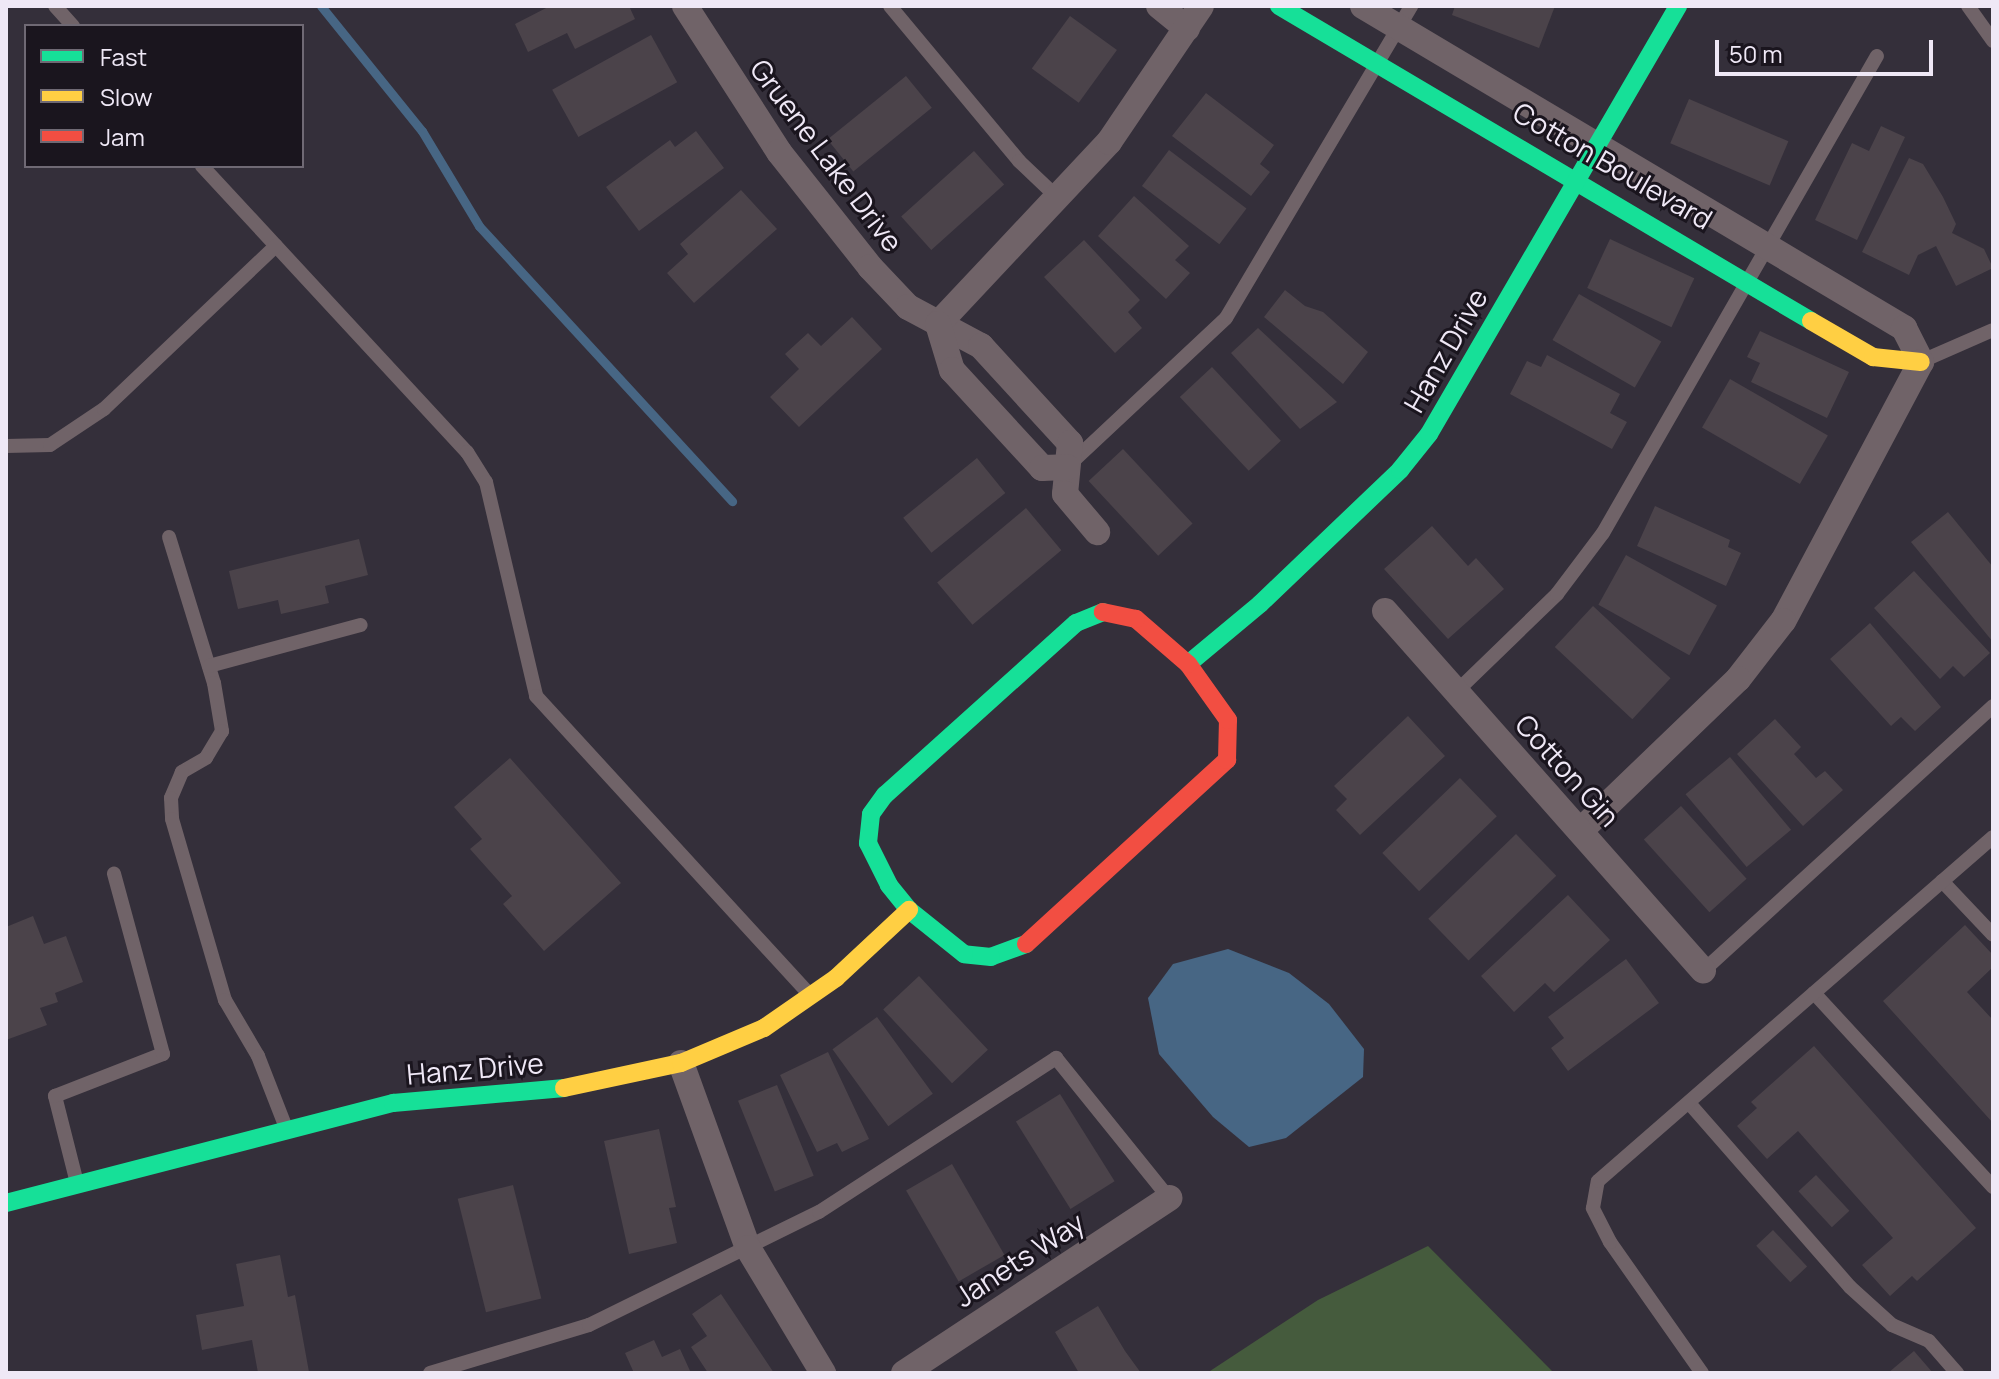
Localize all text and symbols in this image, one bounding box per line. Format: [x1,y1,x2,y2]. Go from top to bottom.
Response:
legend [24,24,304,168]
scale bar [1719,24,1937,74]
text: 50 m [1729,37,1783,70]
text: Fast [100,40,147,73]
street label: Gruene Lake Drive [744,52,910,258]
text: Slow [100,80,153,113]
street label: Cotton Boulevard [1508,94,1718,236]
text: Jam [100,120,145,153]
street label: Hanz Drive [1396,282,1494,418]
street label: Cotton Gin [1509,707,1627,833]
street label: Hanz Drive [405,1045,545,1091]
street label: Janets Way [948,1205,1090,1313]

